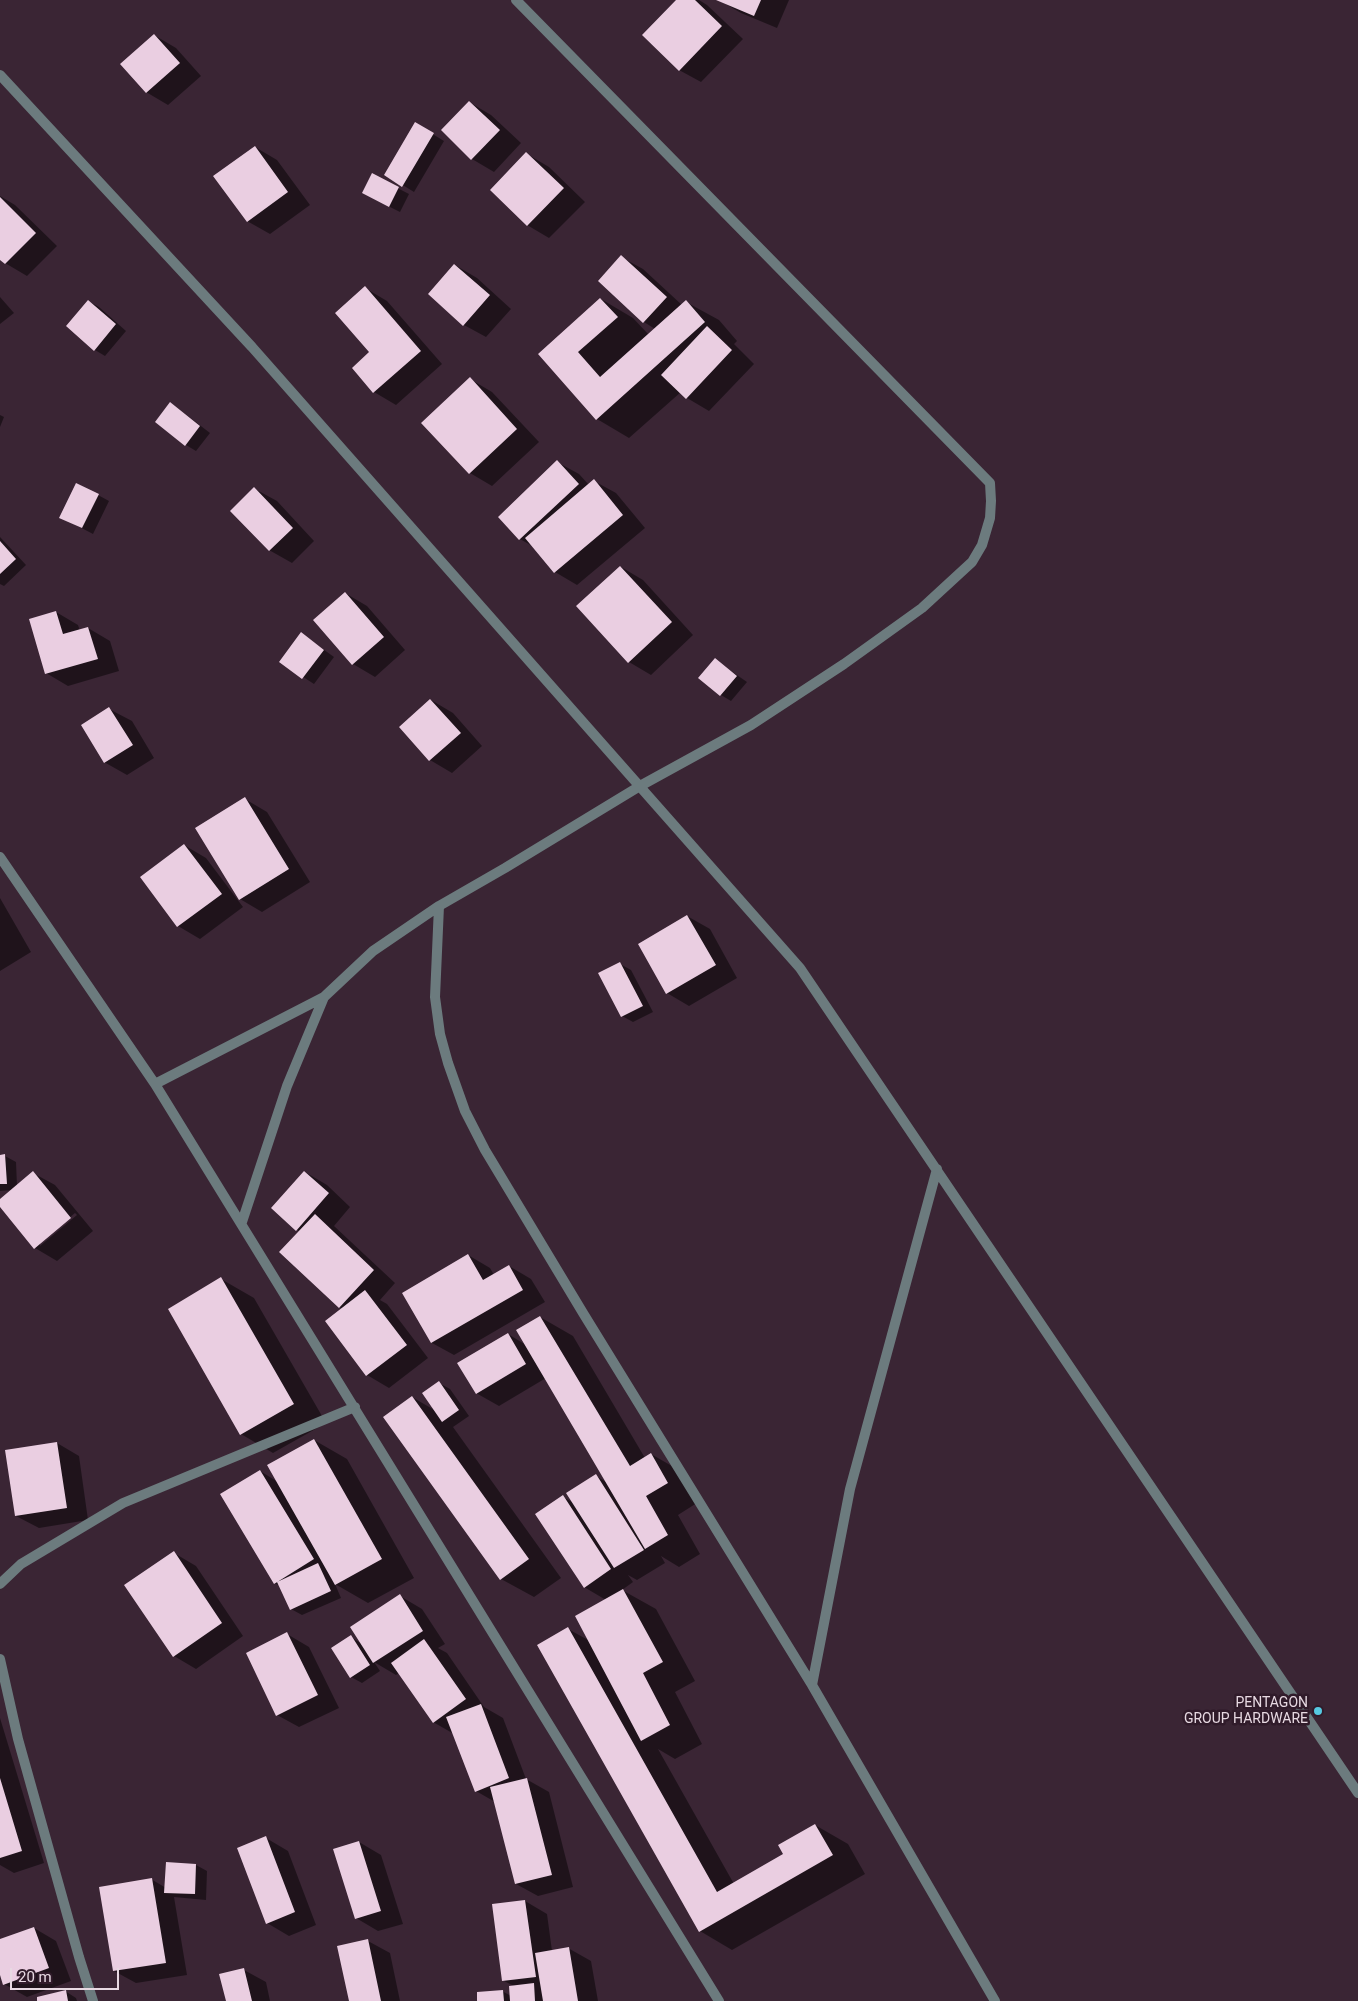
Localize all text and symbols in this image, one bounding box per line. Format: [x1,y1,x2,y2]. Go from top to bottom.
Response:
place label: PENTAGON GROUP HARDWARE [1184,1695,1308,1728]
marker: PENTAGON GROUP HARDWARE [1312,1705,1324,1717]
scale bar [12,1958,121,1990]
text: 20 m [18,1968,52,1986]

